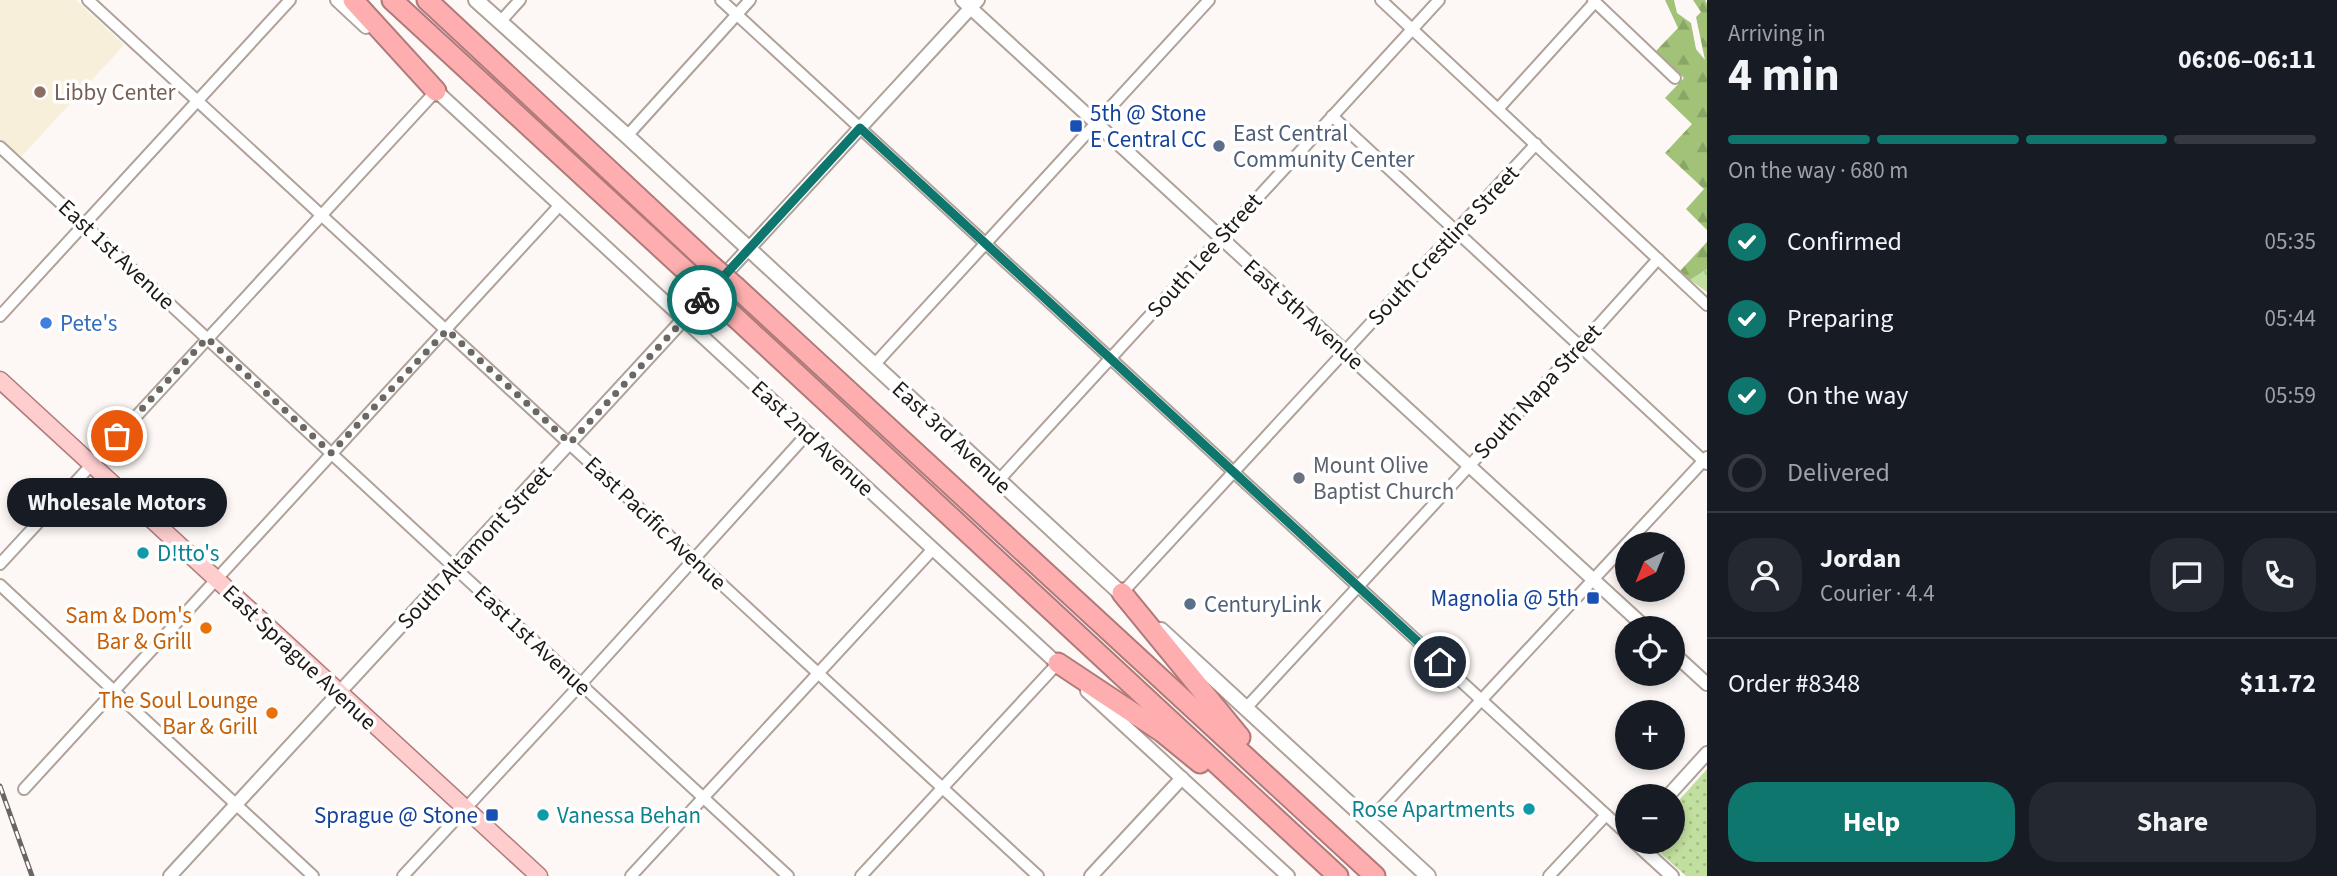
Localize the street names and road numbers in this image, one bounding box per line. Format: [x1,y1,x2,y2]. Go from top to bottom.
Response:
street label: South Crestline Street [1360,157,1527,333]
street label: South Lee Street [1139,185,1270,325]
street label: East 1st Avenue [51,191,182,317]
street label: East 5th Avenue [1236,251,1371,378]
street label: South Napa Street [1466,316,1609,467]
street label: East 2nd Avenue [744,373,882,504]
street label: East 3rd Avenue [885,373,1019,502]
street label: East Pacific Avenue [577,449,734,598]
street label: South Altamont Street [389,458,559,637]
street label: East Sprague Avenue [215,577,384,738]
street label: East 1st Avenue [467,577,598,703]

